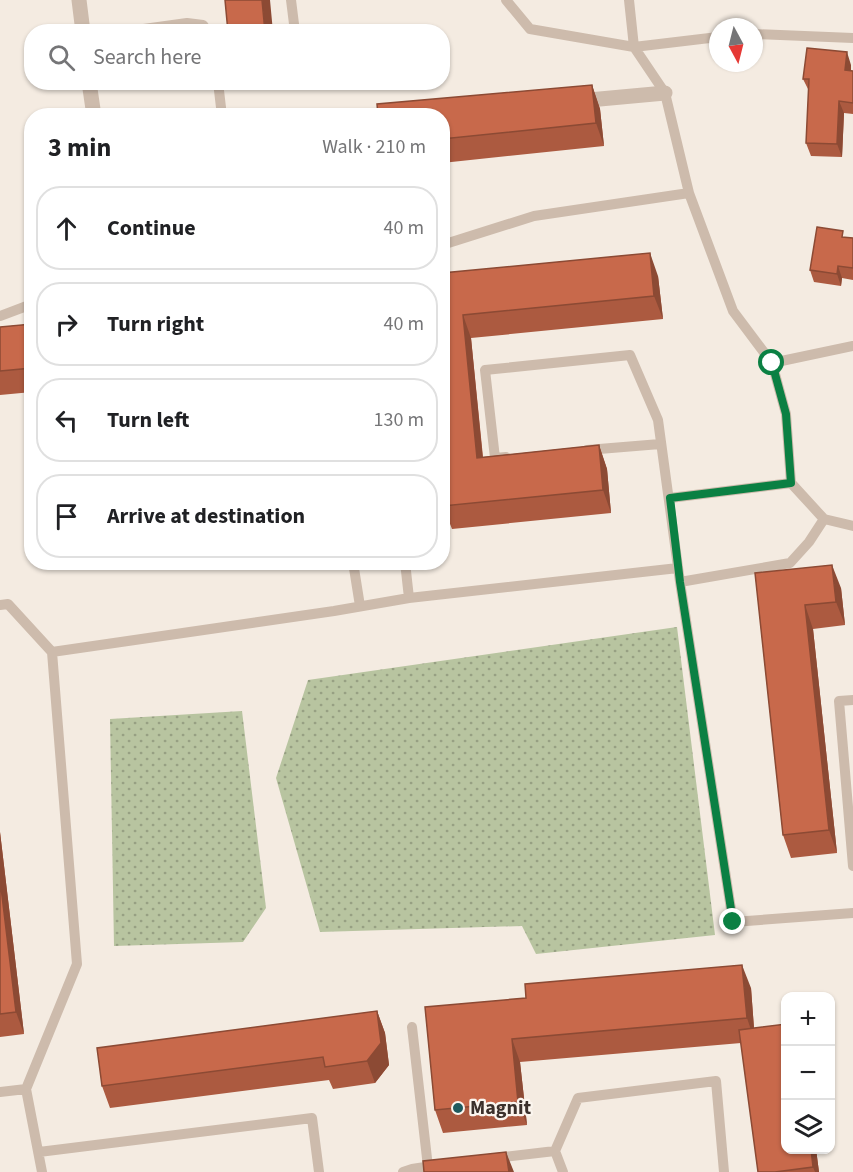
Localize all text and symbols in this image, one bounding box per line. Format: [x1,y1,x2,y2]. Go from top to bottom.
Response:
north arrow [709,18,763,72]
search box [24,24,450,90]
icon: search [45,41,78,74]
text: Search here [93,41,201,73]
text: 3 min [48,129,111,166]
text: Walk · 210 m [322,133,426,161]
icon: ahead [50,212,83,245]
text: Continue [107,212,196,244]
text: 40 m [384,214,424,242]
icon: right [50,308,83,341]
text: Turn right [107,308,204,340]
text: 40 m [384,310,424,338]
route start [758,349,784,375]
icon: left [50,404,83,437]
text: Turn left [107,404,189,436]
text: 130 m [374,406,424,434]
icon: arrive [50,500,83,533]
text: Arrive at destination [107,500,305,532]
route end [719,908,745,934]
map controls [781,992,835,1154]
button: + [781,992,835,1046]
button: − [781,1046,835,1100]
place label: Magnit [470,1094,531,1122]
button: layers [781,1100,835,1154]
marker: Magnit [451,1101,465,1115]

